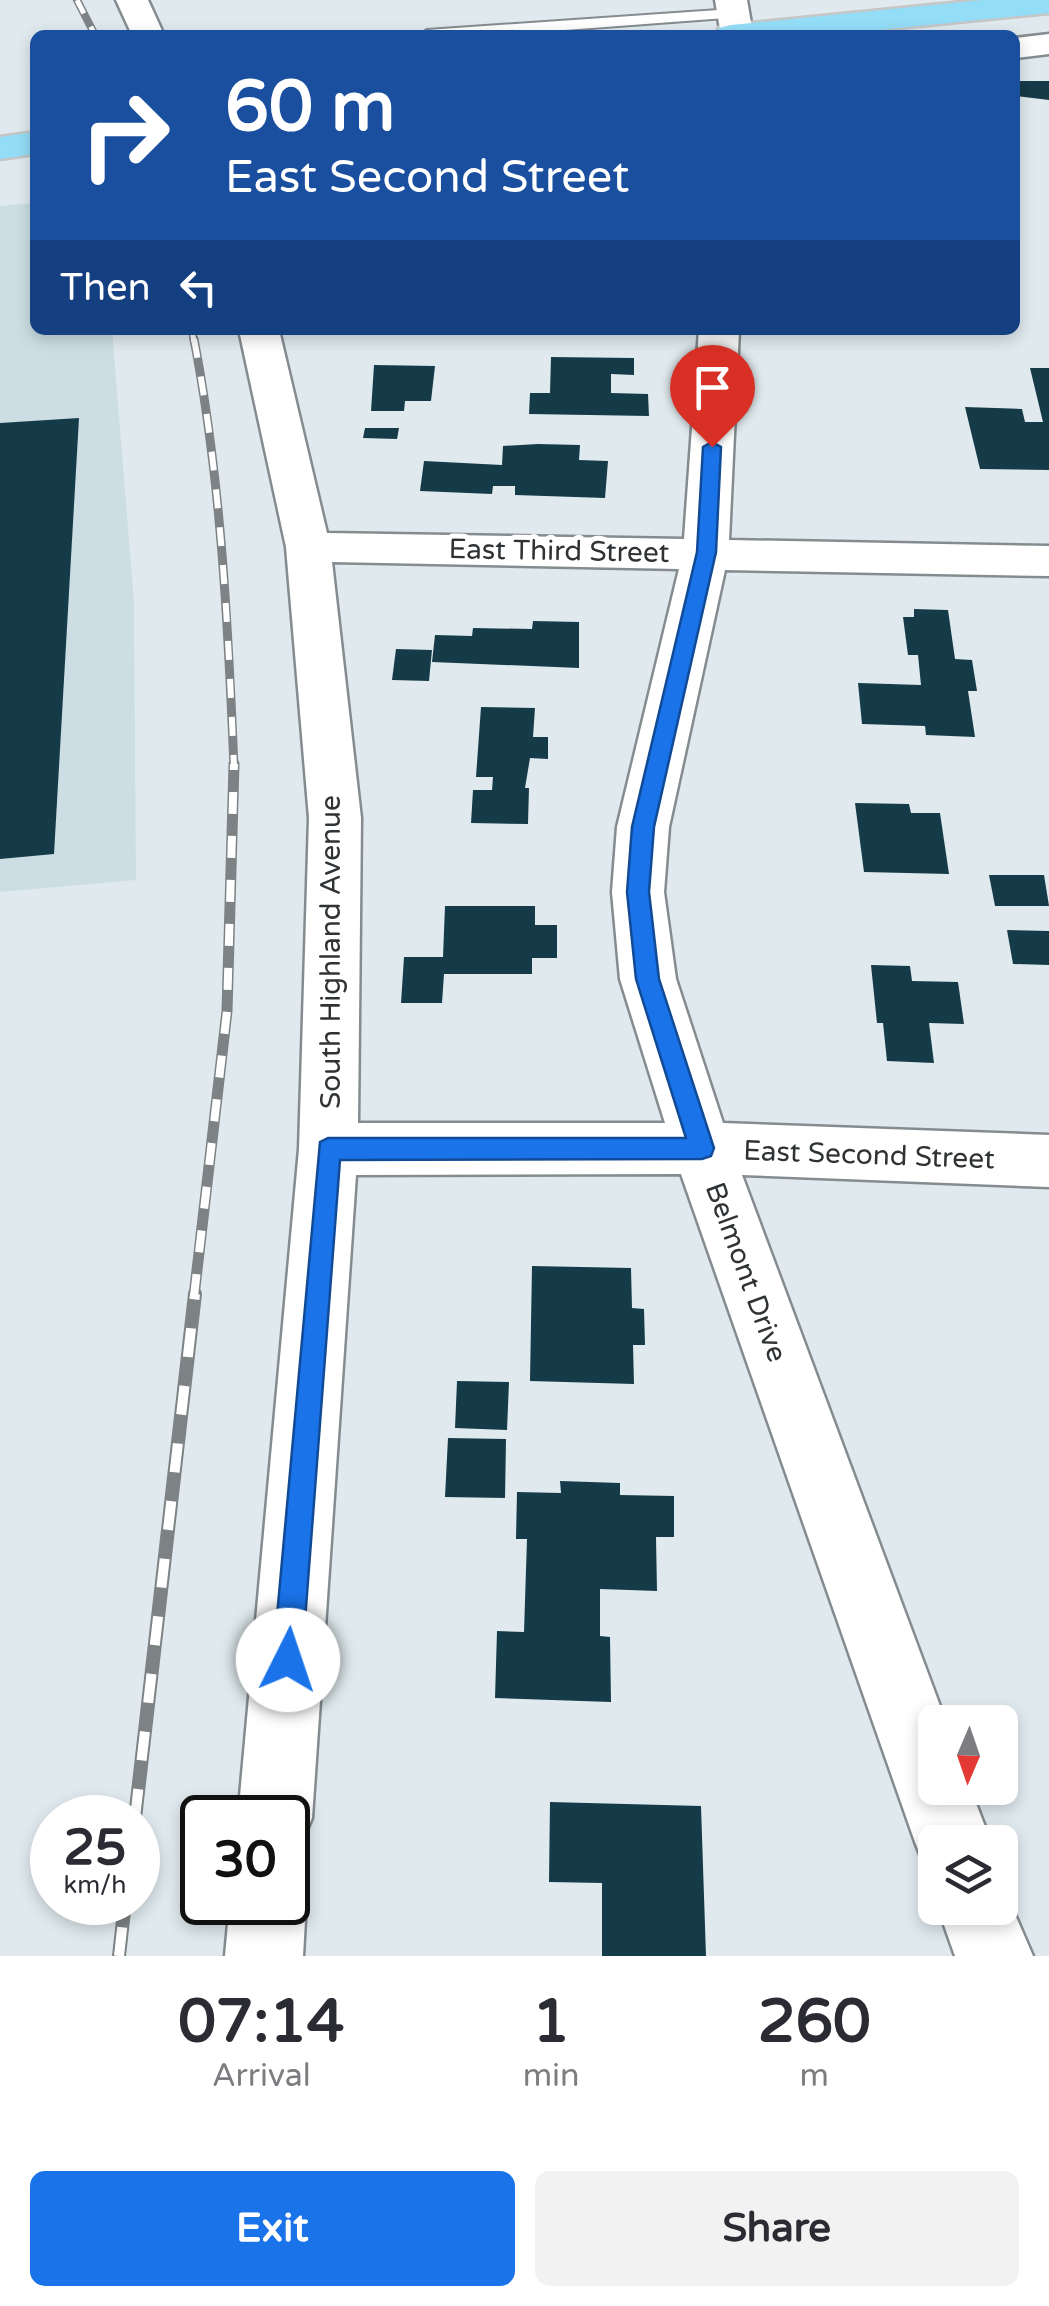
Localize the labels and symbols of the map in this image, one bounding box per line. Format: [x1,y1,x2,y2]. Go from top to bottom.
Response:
pin [670,345,755,448]
street label: East Third Street [448,532,670,570]
street label: South Highland Avenue [314,795,348,1109]
street label: East Second Street [743,1134,996,1176]
street label: Belmont Drive [698,1178,794,1367]
position arrow [236,1608,340,1712]
north arrow [918,1705,1018,1805]
speed limit sign: 30 [180,1795,310,1925]

